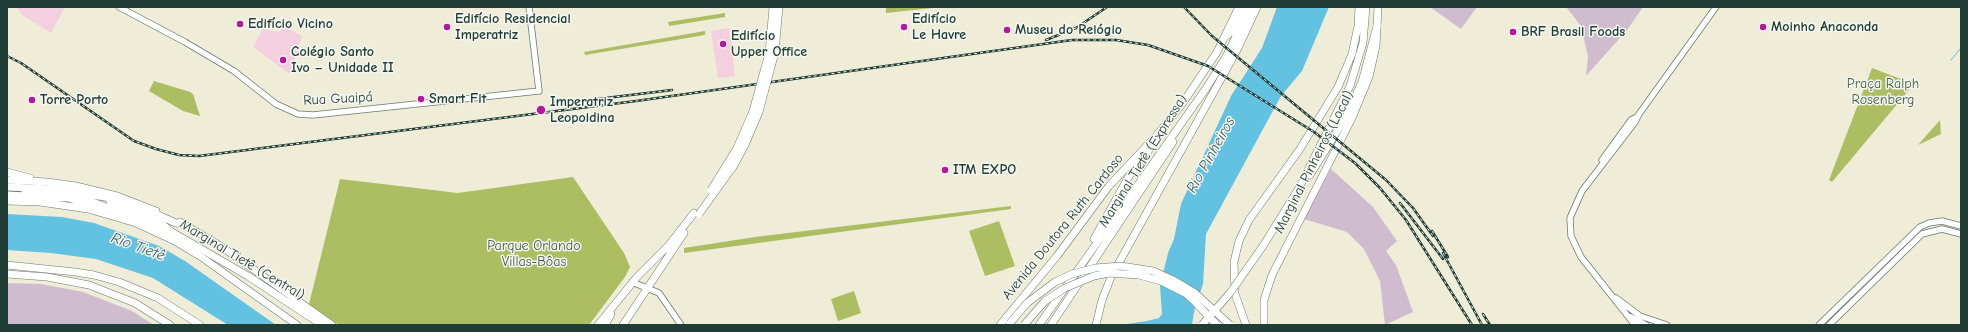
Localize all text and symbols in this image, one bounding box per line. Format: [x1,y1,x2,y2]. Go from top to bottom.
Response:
place label: Edifício Residencial Imperatriz [455,11,571,44]
place label: Edifício Le Havre [912,11,966,44]
place label: Edifício Vicino [248,16,333,32]
marker: Edifício Vicino [235,19,245,29]
place label: Moinho Anaconda [1771,19,1878,35]
marker: Edifício Residencial Imperatriz [442,22,452,32]
marker: Edifício Le Havre [899,22,909,32]
place label: Museu do Relógio [1015,22,1122,38]
marker: Moinho Anaconda [1758,22,1768,32]
place label: BRF Brasil Foods [1521,24,1625,40]
marker: Museu do Relógio [1002,25,1012,35]
marker: BRF Brasil Foods [1508,27,1518,37]
place label: Edifício Upper Office [731,28,807,60]
marker: Edifício Upper Office [718,39,728,49]
place label: Colégio Santo Ivo – Unidade II [291,44,394,76]
marker: Colégio Santo Ivo – Unidade II [278,55,288,65]
park label: Praça Ralph Rosenberg [1847,76,1919,108]
street label: Marginal Pinheiros (Local) [1271,88,1357,236]
street label: Rua Guaipá [303,89,373,109]
place label: Smart Fit [429,91,486,107]
street label: Marginal Tietê (Expressa) [1095,91,1191,231]
place label: Torre Porto [40,92,108,108]
marker: Smart Fit [416,94,426,104]
place label: Imperatriz Leopoldina [550,94,615,126]
marker: Torre Porto [27,95,37,105]
marker: Imperatriz Leopoldina [535,104,547,116]
water label: Rio Pinheiros [1183,114,1239,196]
street label: Avenida Doutora Ruth Cardoso [999,151,1127,303]
place label: ITM EXPO [953,162,1016,178]
marker: ITM EXPO [940,165,950,175]
street label: Marginal Tietê (Central) [176,216,308,304]
water label: Rio Tietê [109,229,167,265]
park label: Parque Orlando Villas-Bôas [487,238,581,270]

